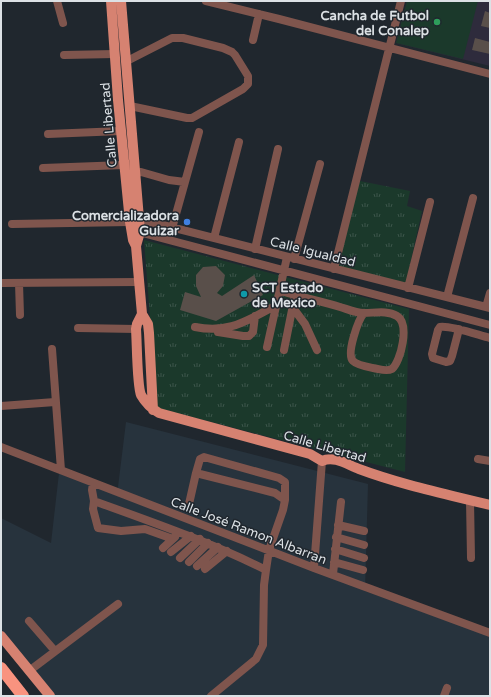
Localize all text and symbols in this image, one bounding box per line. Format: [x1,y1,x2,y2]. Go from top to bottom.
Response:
place label: Cancha de Futbol del Conalep [321,8,429,39]
marker: Cancha de Futbol del Conalep [432,17,442,27]
street label: Calle Libertad [97,82,121,168]
place label: Comercializadora Guizar [72,208,180,239]
marker: Comercializadora Guizar [182,217,192,227]
street label: Calle Igualdad [268,234,357,270]
place label: SCT Estado de Mexico [252,280,323,311]
marker: SCT Estado de Mexico [239,289,249,299]
street label: Calle Libertad [282,428,368,466]
street label: Calle José Ramon Albarran [168,494,329,568]

